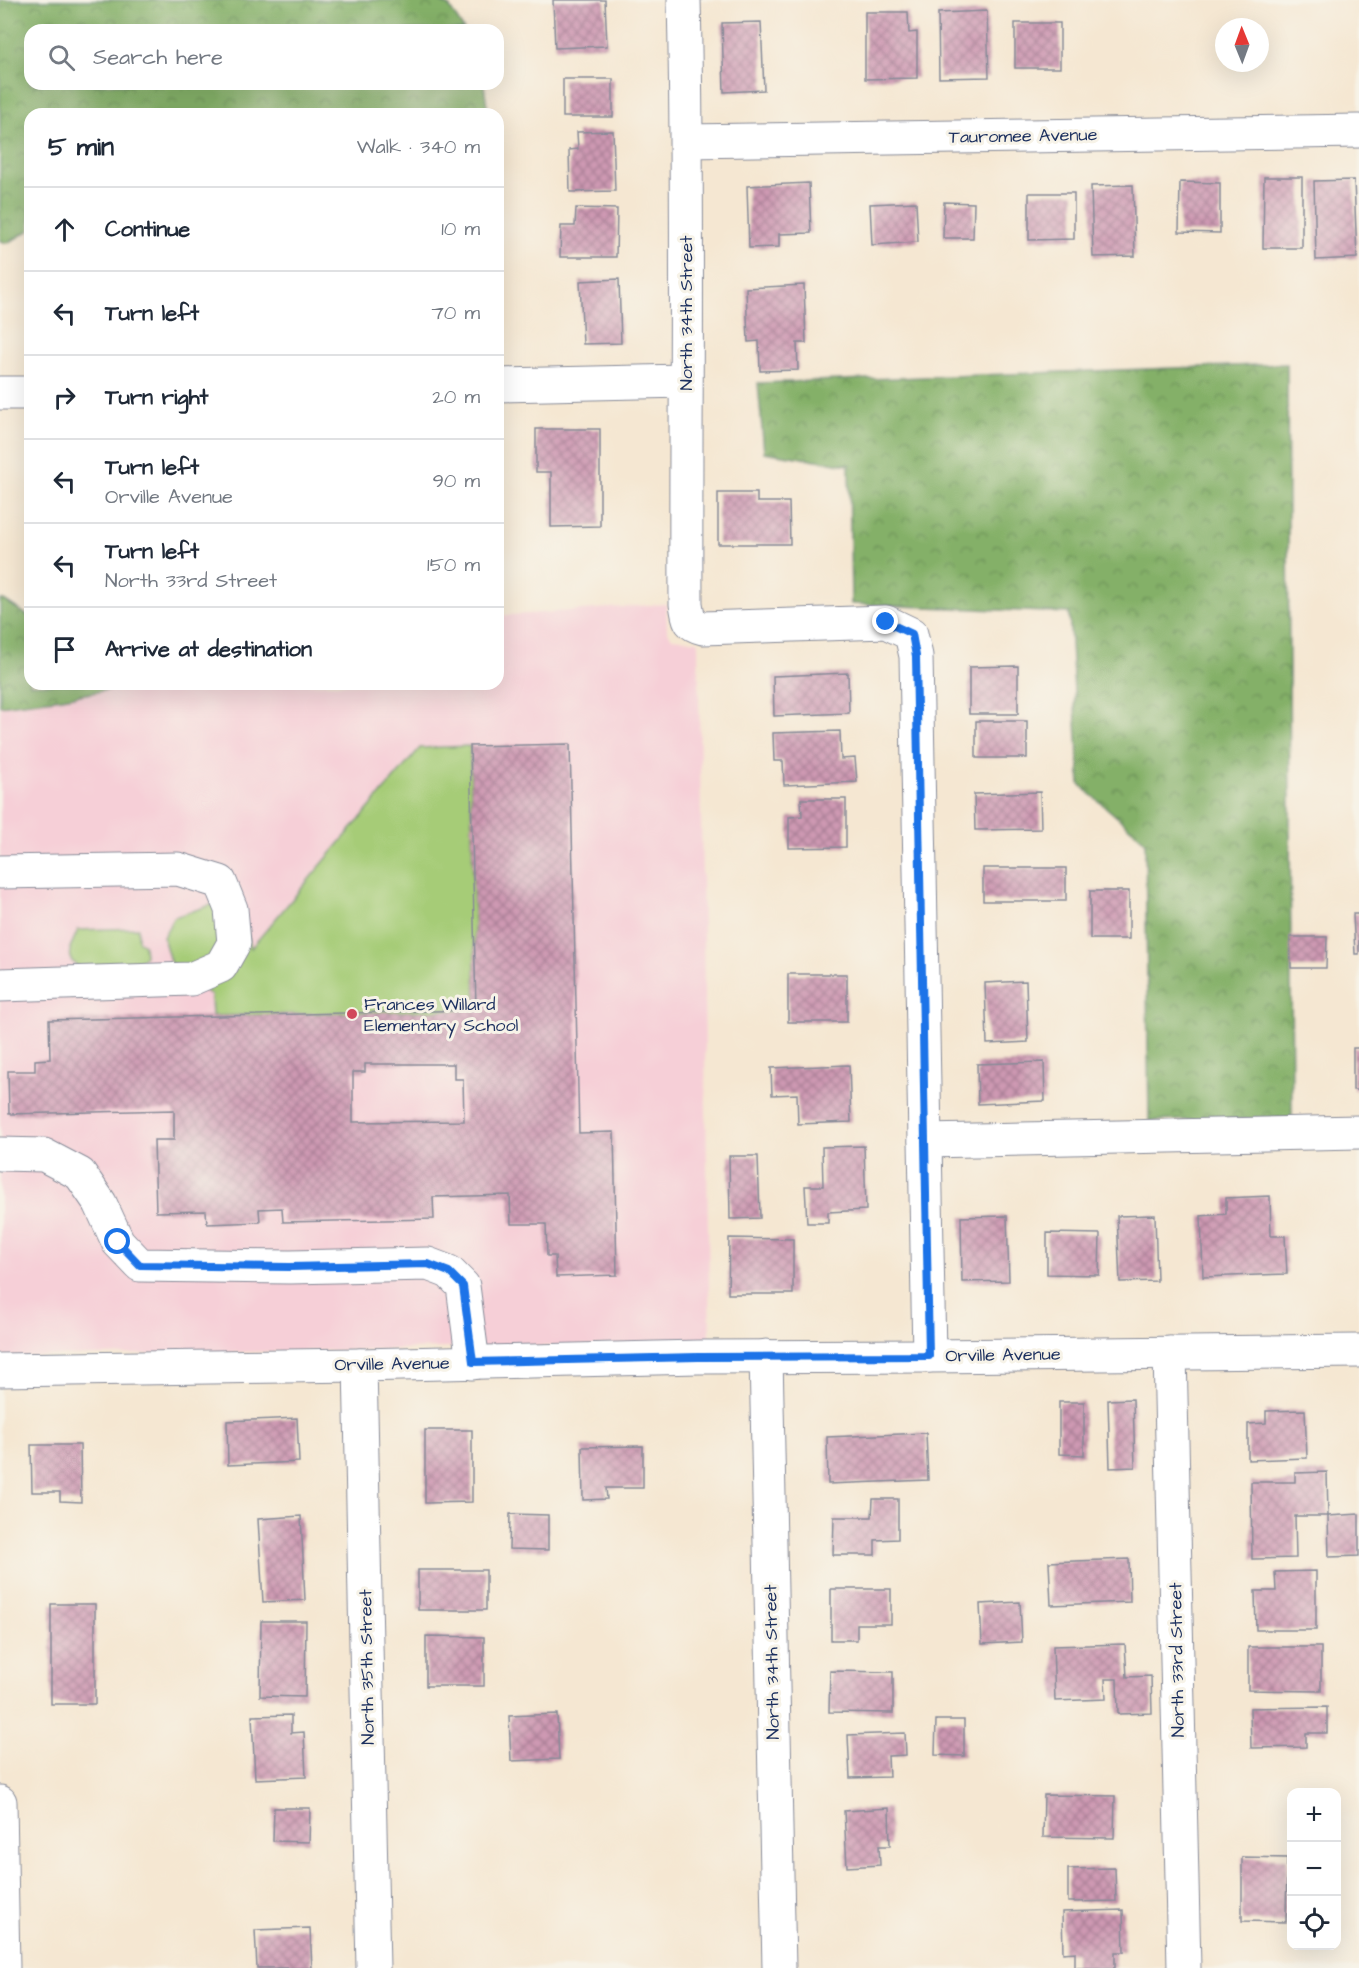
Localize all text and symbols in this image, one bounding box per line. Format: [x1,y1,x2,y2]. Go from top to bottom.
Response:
north arrow [1215,18,1269,72]
search box [24,24,504,90]
icon: search [45,41,78,74]
text: Search here [93,42,223,73]
street label: Tauromee Avenue [948,122,1098,150]
text: 5 min [48,129,114,165]
text: Walk · 340 m [357,133,480,161]
icon: ahead [48,213,81,246]
text: Continue [105,214,190,245]
text: 10 m [441,215,480,243]
street label: North 34th Street [674,235,699,391]
icon: left [48,297,81,330]
text: Turn left [105,298,199,329]
text: 70 m [432,299,480,327]
icon: right [48,381,81,414]
text: Turn right [105,382,208,413]
text: 20 m [432,383,480,411]
text: Turn left [105,452,199,483]
icon: left [48,465,81,498]
text: 90 m [432,467,480,495]
text: Orville Avenue [105,483,233,511]
text: Turn left [105,536,199,567]
icon: left [48,549,81,582]
text: 150 m [427,551,480,579]
text: North 33rd Street [105,567,277,595]
route end [872,608,898,634]
icon: arrive [48,633,81,666]
text: Arrive at destination [105,634,312,665]
place label: Frances Willard Elementary School [364,992,519,1039]
marker: Frances Willard Elementary School [345,1007,359,1021]
route start [104,1228,130,1254]
street label: Orville Avenue [945,1341,1061,1369]
street label: Orville Avenue [334,1350,450,1378]
street label: North 33rd Street [1163,1582,1191,1738]
street label: North 34th Street [758,1584,786,1740]
street label: North 35th Street [353,1588,381,1745]
map controls [1287,1788,1341,1950]
button: + [1287,1788,1341,1842]
button: − [1287,1842,1341,1896]
button: locate [1287,1896,1341,1950]

